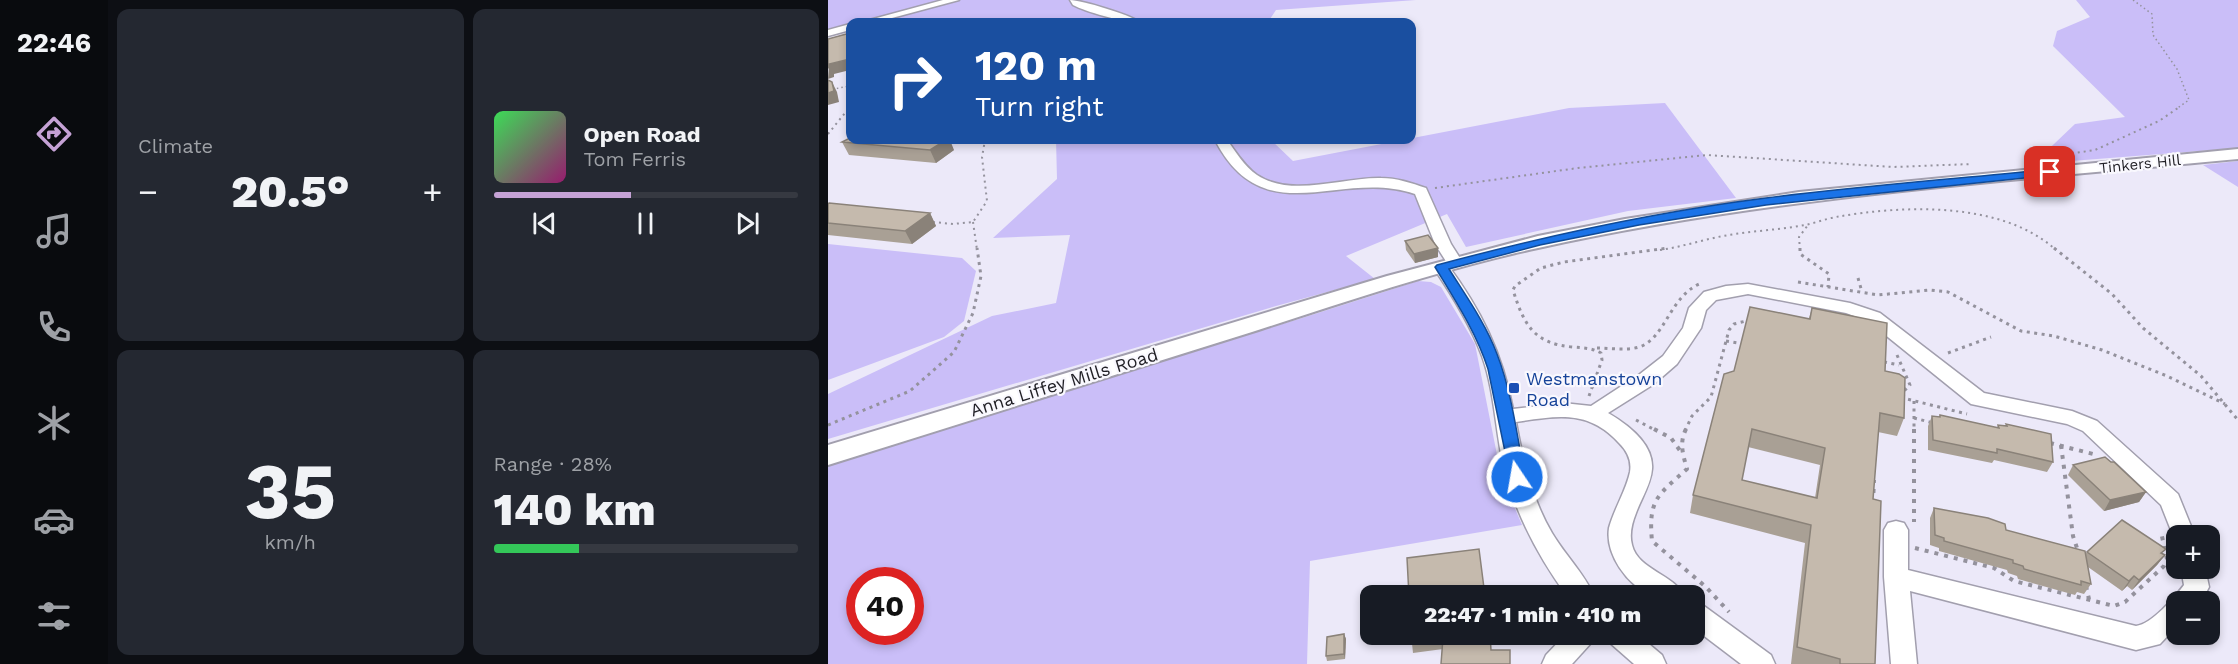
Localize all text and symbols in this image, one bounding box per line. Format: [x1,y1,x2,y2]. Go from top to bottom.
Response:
text: 22:46 [17,27,91,59]
text: 120 m [975,41,1097,90]
icon: right [876,42,954,120]
text: Turn right [975,91,1104,123]
icon: directions [33,113,75,155]
text: Open Road [584,122,701,147]
text: Climate [138,134,213,158]
pin [2024,146,2075,197]
text: Tom Ferris [584,147,686,171]
street label: Tinkers Hill [2098,151,2182,177]
icon: arrive [2033,155,2066,188]
text: 20.5° [231,165,350,218]
text: − [138,172,158,211]
text: + [423,172,442,211]
icon: previous [528,207,561,240]
icon: pause [629,207,662,240]
icon: next [731,207,764,240]
icon: music [33,210,75,252]
icon: phone [33,306,75,348]
street label: Anna Liffey Mills Road [968,343,1160,421]
place label: Westmanstown Road [1526,368,1662,410]
marker: Westmanstown Road [1507,381,1521,395]
icon: climate [33,402,75,444]
text: 35 [244,445,336,537]
position arrow [1485,445,1549,509]
text: Range · 28% [494,452,612,476]
text: 140 km [494,483,656,536]
icon: car [33,499,75,541]
map controls [2166,525,2220,645]
button: + [2166,525,2220,579]
text: km/h [264,530,316,554]
speed limit sign: 40 [846,567,924,645]
button: − [2166,591,2220,645]
icon: filters [33,595,75,637]
text: 22:47 · 1 min · 410 m [1424,602,1641,627]

